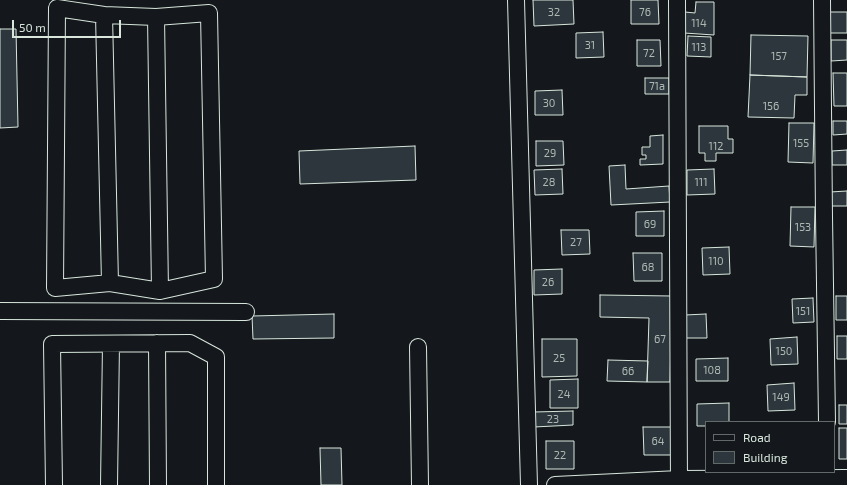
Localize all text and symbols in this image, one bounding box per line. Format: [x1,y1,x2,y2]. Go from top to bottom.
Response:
house number: 32 [548,5,560,19]
house number: 76 [639,5,651,19]
scale bar [14,12,123,38]
house number: 114 [691,16,707,30]
text: 50 m [19,20,46,34]
house number: 31 [585,38,595,52]
house number: 113 [692,40,706,54]
house number: 72 [643,46,655,60]
house number: 157 [771,49,787,63]
house number: 71а [649,79,665,93]
house number: 30 [543,96,555,110]
house number: 156 [763,99,779,113]
house number: 155 [793,136,809,150]
house number: 112 [709,139,723,153]
house number: 29 [544,146,556,160]
house number: 28 [543,175,555,189]
house number: 111 [694,175,708,189]
house number: 69 [644,217,656,231]
house number: 153 [795,220,811,234]
house number: 27 [570,235,582,249]
house number: 110 [708,254,724,268]
house number: 68 [642,260,654,274]
house number: 26 [542,275,554,289]
house number: 151 [796,304,810,318]
house number: 67 [654,332,666,346]
house number: 150 [776,344,792,358]
house number: 25 [553,351,565,365]
house number: 108 [703,363,721,377]
house number: 66 [622,364,634,378]
house number: 24 [558,387,570,401]
house number: 149 [772,390,790,404]
house number: 23 [547,412,559,426]
legend [705,421,835,473]
text: Road [743,430,771,444]
house number: 64 [651,434,665,448]
house number: 22 [554,448,566,462]
text: Building [743,450,787,464]

